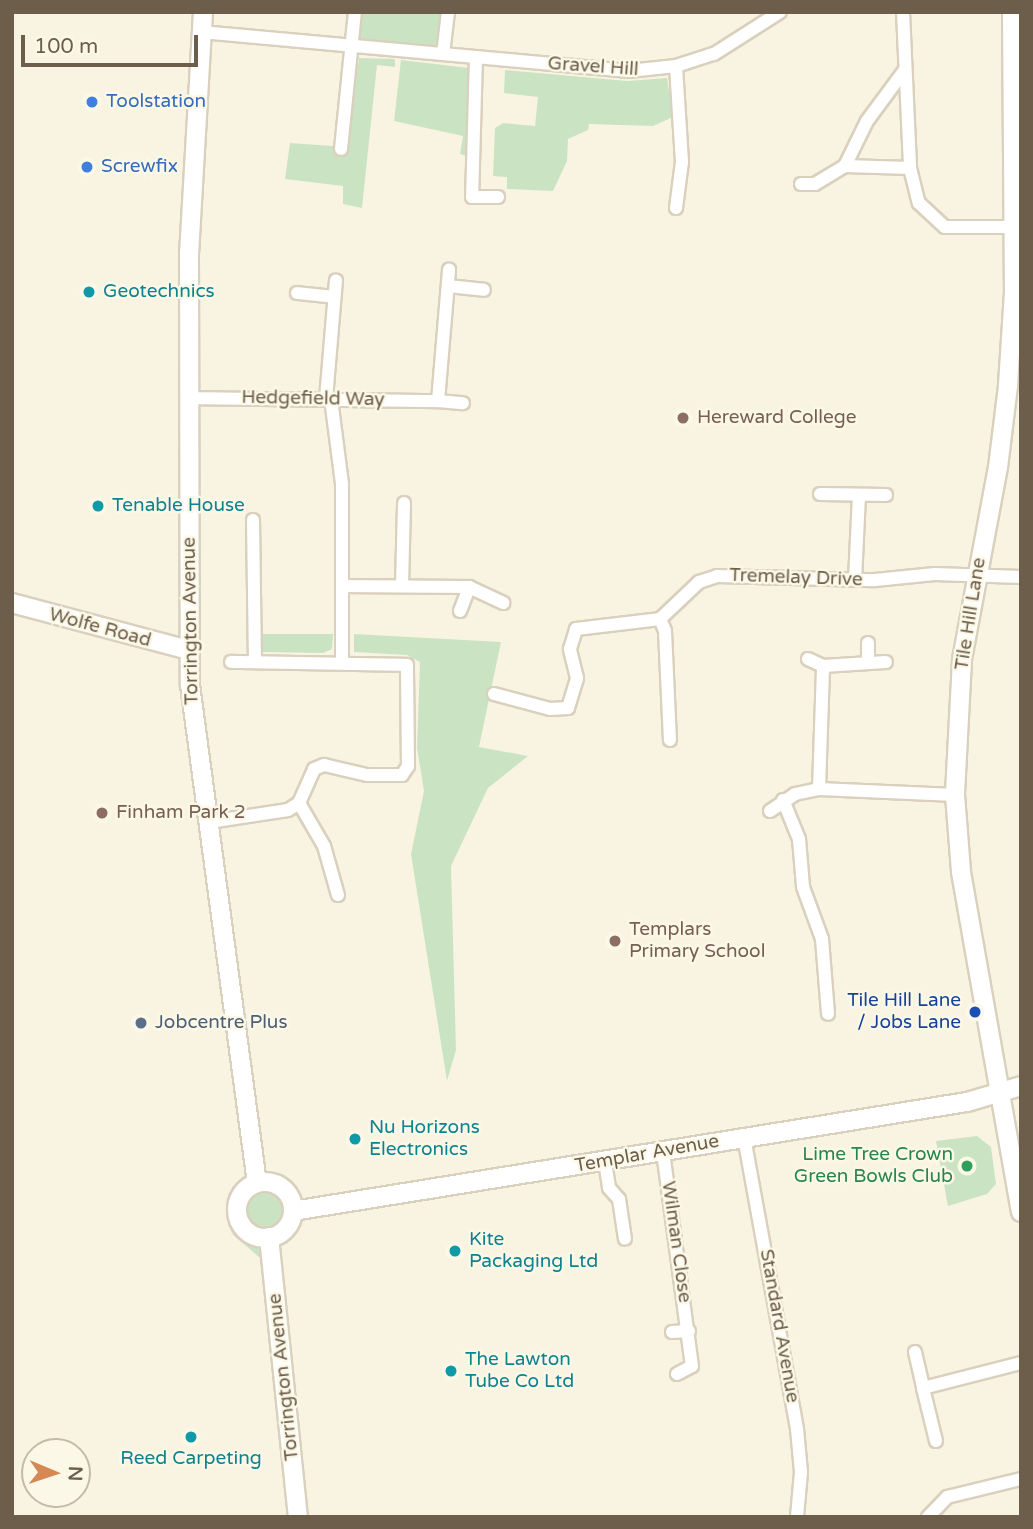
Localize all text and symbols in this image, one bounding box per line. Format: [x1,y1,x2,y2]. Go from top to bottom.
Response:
scale bar [24,21,201,65]
text: 100 m [34,34,98,59]
street label: Gravel Hill [547,52,639,82]
place label: Toolstation [106,91,206,113]
marker: Toolstation [84,94,100,110]
place label: Screwfix [101,156,178,178]
marker: Screwfix [79,159,95,175]
place label: Geotechnics [103,281,215,303]
marker: Geotechnics [81,284,97,300]
street label: Hedgefield Way [241,386,385,412]
place label: Hereward College [697,407,856,429]
marker: Hereward College [675,410,691,426]
place label: Tenable House [112,495,245,517]
marker: Tenable House [90,498,106,514]
street label: Torrington Avenue [178,537,204,705]
street label: Tile Hill Lane [951,556,991,672]
street label: Tremelay Drive [729,564,863,592]
street label: Wolfe Road [46,603,154,653]
place label: Finham Park 2 [116,802,246,824]
marker: Finham Park 2 [94,805,110,821]
place label: Templars Primary School [629,919,765,963]
marker: Templars Primary School [607,933,623,949]
place label: Tile Hill Lane / Jobs Lane [847,990,961,1034]
marker: Tile Hill Lane / Jobs Lane [967,1004,983,1020]
place label: Jobcentre Plus [155,1012,288,1034]
marker: Jobcentre Plus [133,1015,149,1031]
place label: Nu Horizons Electronics [369,1117,480,1161]
street label: Templar Avenue [573,1130,721,1178]
marker: Nu Horizons Electronics [347,1131,363,1147]
place label: Lime Tree Crown Green Bowls Club [794,1144,953,1188]
marker: Lime Tree Crown Green Bowls Club [959,1158,975,1174]
street label: Wilman Close [656,1180,696,1304]
place label: Kite Packaging Ltd [469,1229,598,1273]
marker: Kite Packaging Ltd [447,1243,463,1259]
street label: Standard Avenue [754,1248,804,1404]
street label: Torrington Avenue [264,1292,304,1462]
place label: The Lawton Tube Co Ltd [465,1349,574,1393]
marker: The Lawton Tube Co Ltd [443,1363,459,1379]
marker: Reed Carpeting [183,1429,199,1445]
north arrow [21,1438,91,1508]
place label: Reed Carpeting [120,1448,262,1470]
text: N [64,1466,86,1482]

